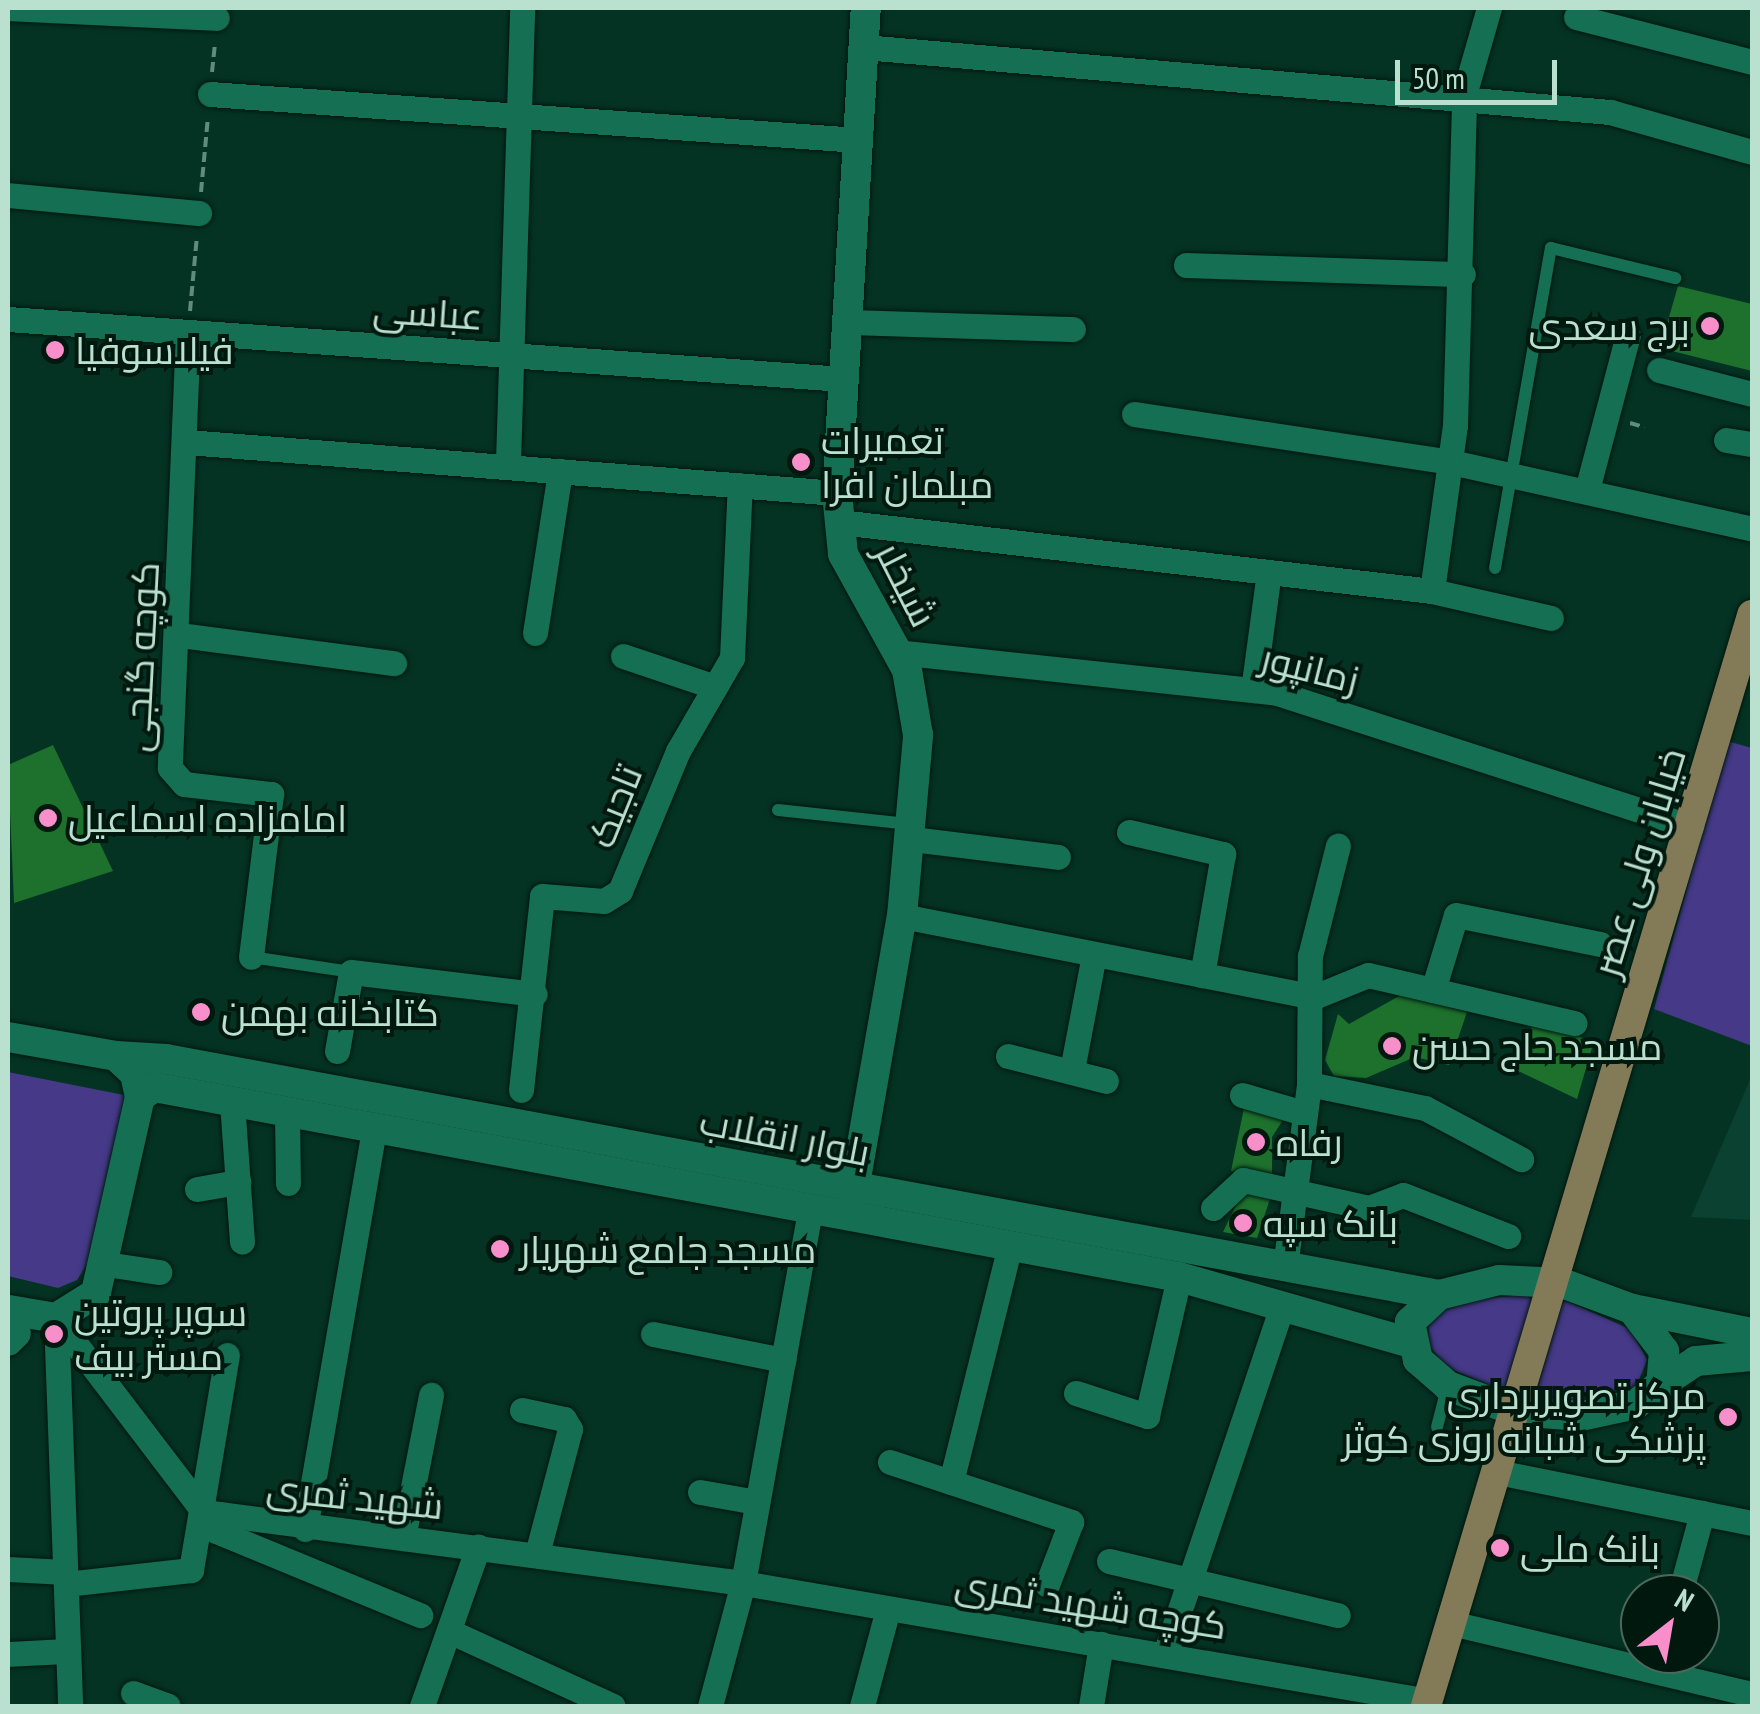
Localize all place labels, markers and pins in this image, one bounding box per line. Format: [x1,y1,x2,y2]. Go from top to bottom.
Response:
place label: برج سعدی [1528,303,1690,349]
marker: برج سعدی [1699,315,1721,337]
place label: فیلاسوفیا [75,327,234,373]
marker: فیلاسوفیا [44,339,66,361]
place label: تعمیرات مبلمان افرا [821,417,993,506]
marker: تعمیرات مبلمان افرا [790,451,812,473]
place label: امامزاده اسماعیل [68,795,347,841]
marker: امامزاده اسماعیل [37,807,59,829]
place label: کتابخانه بهمن [221,989,439,1035]
marker: کتابخانه بهمن [190,1001,212,1023]
place label: مسجد حاج حسن [1412,1023,1662,1069]
marker: مسجد حاج حسن [1381,1035,1403,1057]
place label: رفاه [1276,1119,1342,1165]
marker: رفاه [1245,1131,1267,1153]
place label: بانک سپه [1263,1200,1398,1246]
marker: بانک سپه [1232,1212,1254,1234]
place label: مسجد جامع شهریار [520,1226,816,1272]
marker: مسجد جامع شهریار [489,1238,511,1260]
place label: سوپر پروتین مستر بیف [74,1289,247,1378]
marker: سوپر پروتین مستر بیف [43,1323,65,1345]
place label: مرکز تصویربرداری پزشکی شبانه روزی کوثر [1342,1372,1706,1462]
marker: مرکز تصویربرداری پزشکی شبانه روزی کوثر [1715,1404,1741,1430]
place label: بانک ملی [1520,1525,1660,1571]
marker: بانک ملی [1489,1537,1511,1559]

